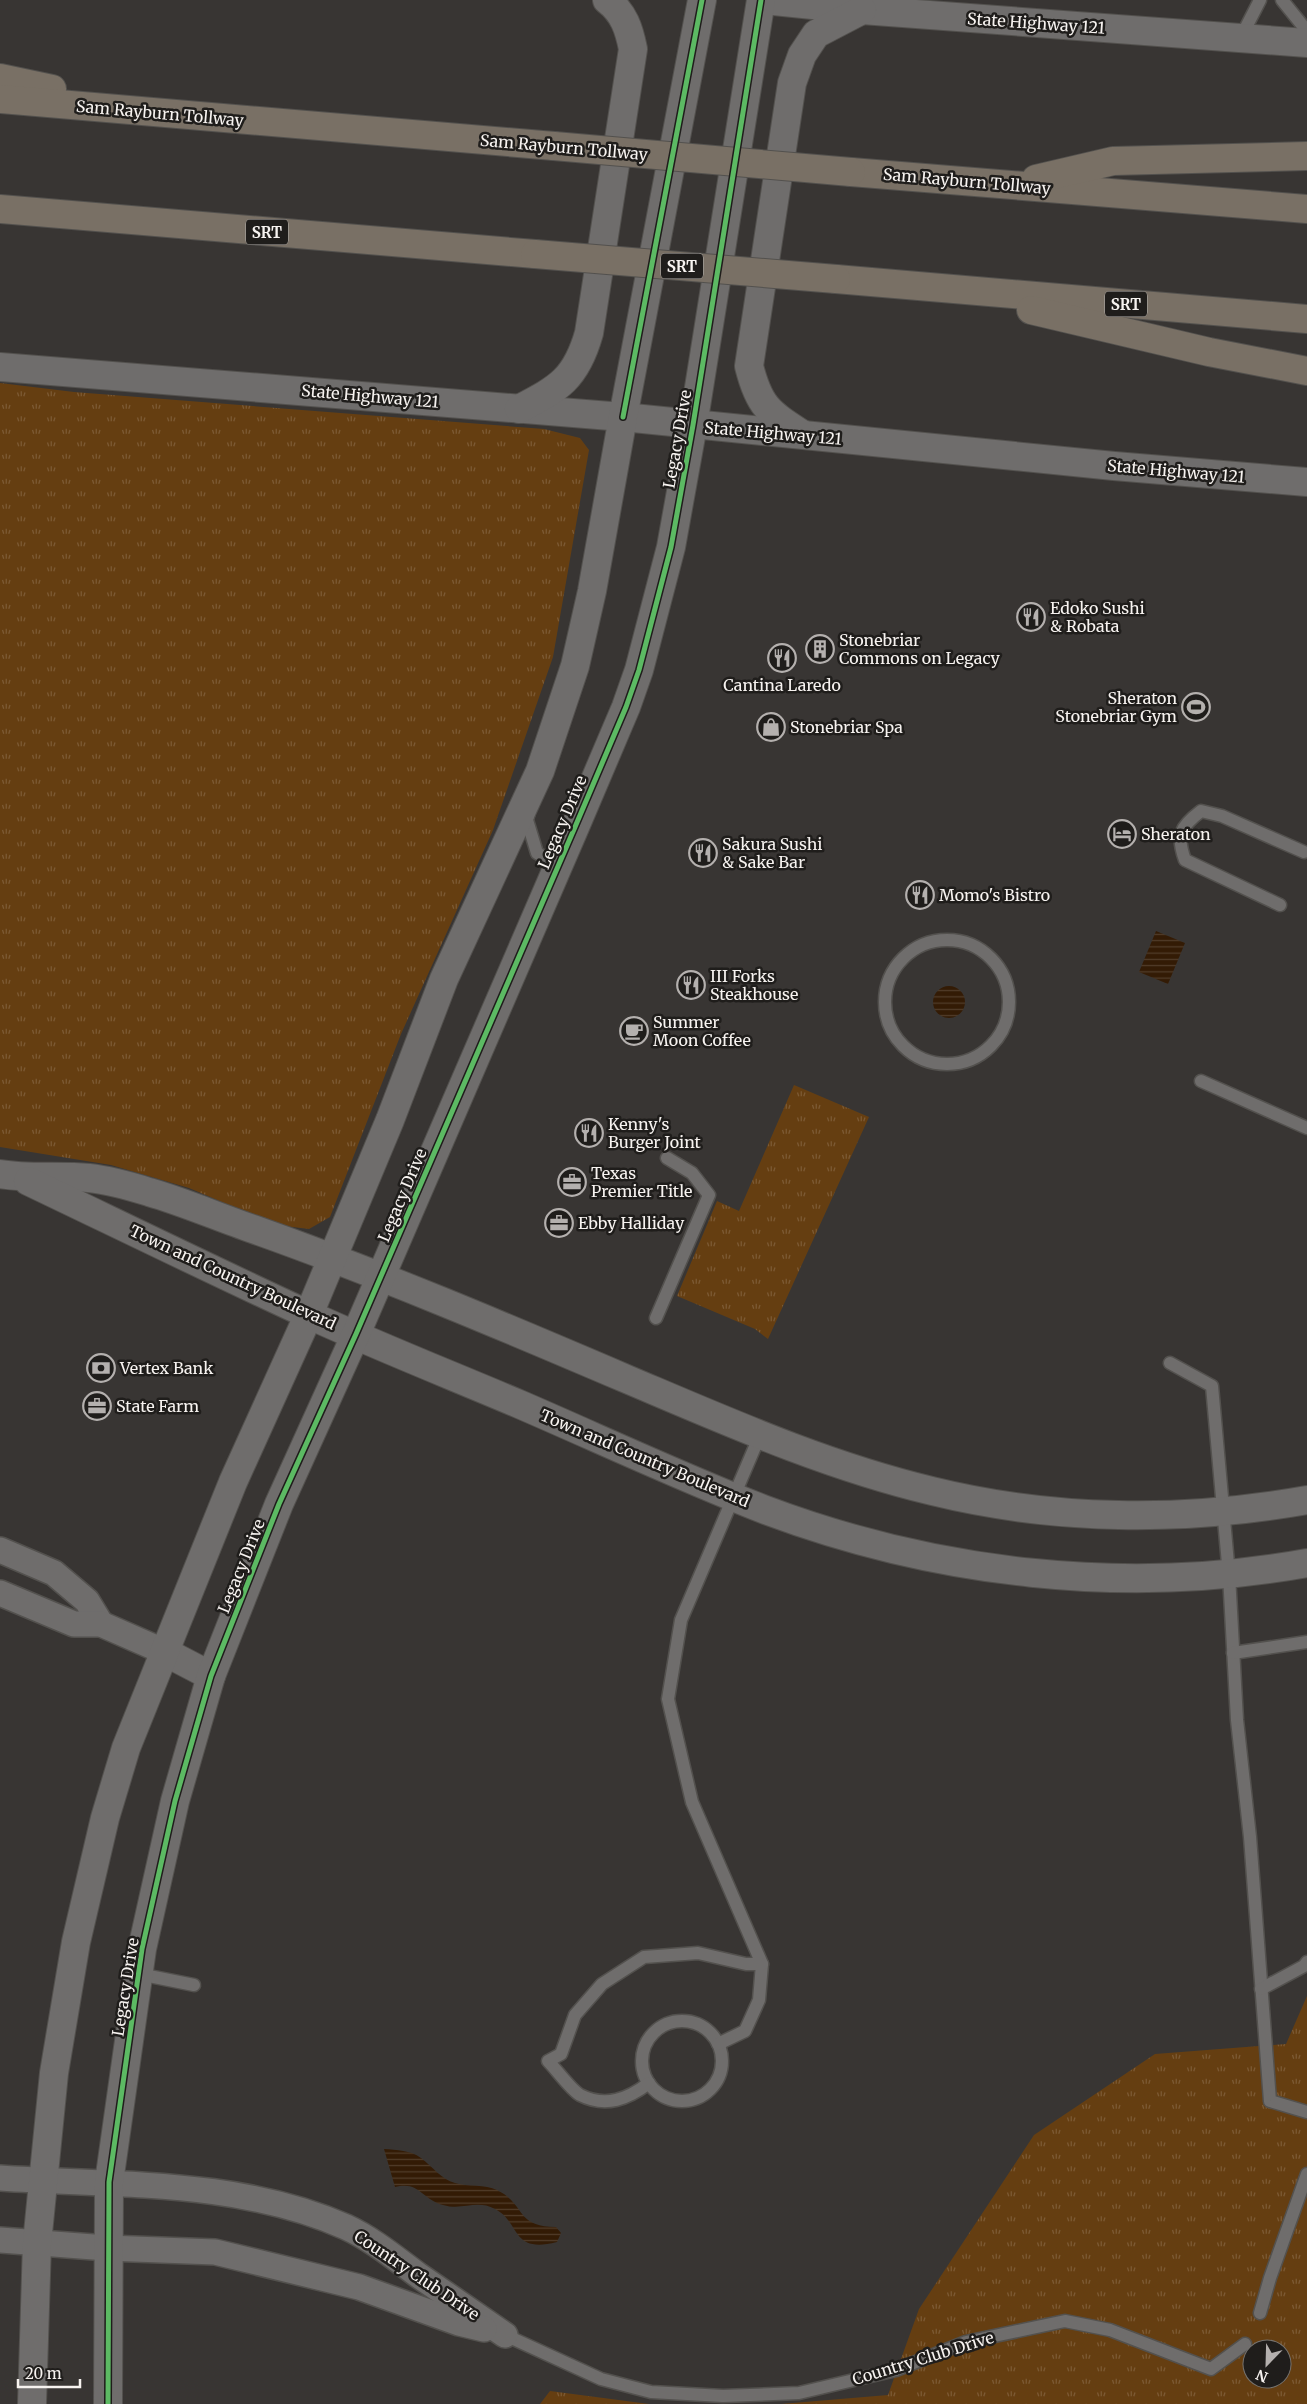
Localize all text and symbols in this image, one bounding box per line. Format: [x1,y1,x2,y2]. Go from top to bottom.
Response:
street label: State Highway 121 [967,8,1105,38]
street label: Sam Rayburn Tollway [75,96,245,130]
street label: Sam Rayburn Tollway [479,130,649,164]
street label: Sam Rayburn Tollway [882,164,1052,198]
road number: SRT [246,220,288,244]
road number: SRT [661,254,703,278]
road number: SRT [1105,292,1147,316]
street label: State Highway 121 [300,380,440,412]
street label: Legacy Drive [659,388,695,490]
street label: State Highway 121 [703,417,843,449]
street label: State Highway 121 [1106,455,1246,487]
place label: Edoko Sushi & Robata [1050,598,1145,636]
restaurant icon: Edoko Sushi & Robata [1016,602,1046,632]
place label: Stonebriar Commons on Legacy [839,630,1001,668]
building icon: Stonebriar Commons on Legacy [805,634,835,664]
restaurant icon: Cantina Laredo [767,643,797,673]
place label: Cantina Laredo [723,675,841,695]
place label: Sheraton Stonebriar Gym [1055,688,1177,726]
sports icon: Sheraton Stonebriar Gym [1181,692,1211,722]
shop icon: Stonebriar Spa [756,712,786,742]
place label: Stonebriar Spa [790,717,903,737]
street label: Legacy Drive [533,772,591,872]
hotel icon: Sheraton [1107,819,1137,849]
place label: Sheraton [1141,824,1211,844]
place label: Sakura Sushi & Sake Bar [722,834,822,872]
restaurant icon: Sakura Sushi & Sake Bar [688,838,718,868]
restaurant icon: Momo's Bistro [905,880,935,910]
place label: Momo's Bistro [939,885,1050,905]
place label: III Forks Steakhouse [710,966,798,1004]
restaurant icon: III Forks Steakhouse [676,970,706,1000]
place label: Summer Moon Coffee [653,1012,751,1050]
cafe icon: Summer Moon Coffee [619,1016,649,1046]
place label: Kenny's Burger Joint [608,1114,702,1152]
restaurant icon: Kenny's Burger Joint [574,1118,604,1148]
street label: Legacy Drive [373,1145,431,1245]
place label: Texas Premier Title [591,1163,692,1201]
office icon: Texas Premier Title [557,1167,587,1197]
office icon: Ebby Halliday [544,1208,574,1238]
place label: Ebby Halliday [578,1213,685,1233]
street label: Town and Country Boulevard [127,1220,340,1334]
bank icon: Vertex Bank [86,1353,116,1383]
place label: Vertex Bank [119,1358,214,1378]
office icon: State Farm [82,1391,112,1421]
place label: State Farm [116,1396,199,1416]
street label: Town and Country Boulevard [537,1405,753,1511]
street label: Legacy Drive [213,1516,269,1616]
street label: Legacy Drive [107,1936,143,2038]
street label: Country Club Drive [351,2226,483,2324]
street label: Country Club Drive [850,2327,996,2389]
north arrow [1242,2339,1292,2389]
scale bar [18,2356,80,2388]
text: 20 m [25,2364,62,2383]
text: N [1253,2366,1271,2386]

